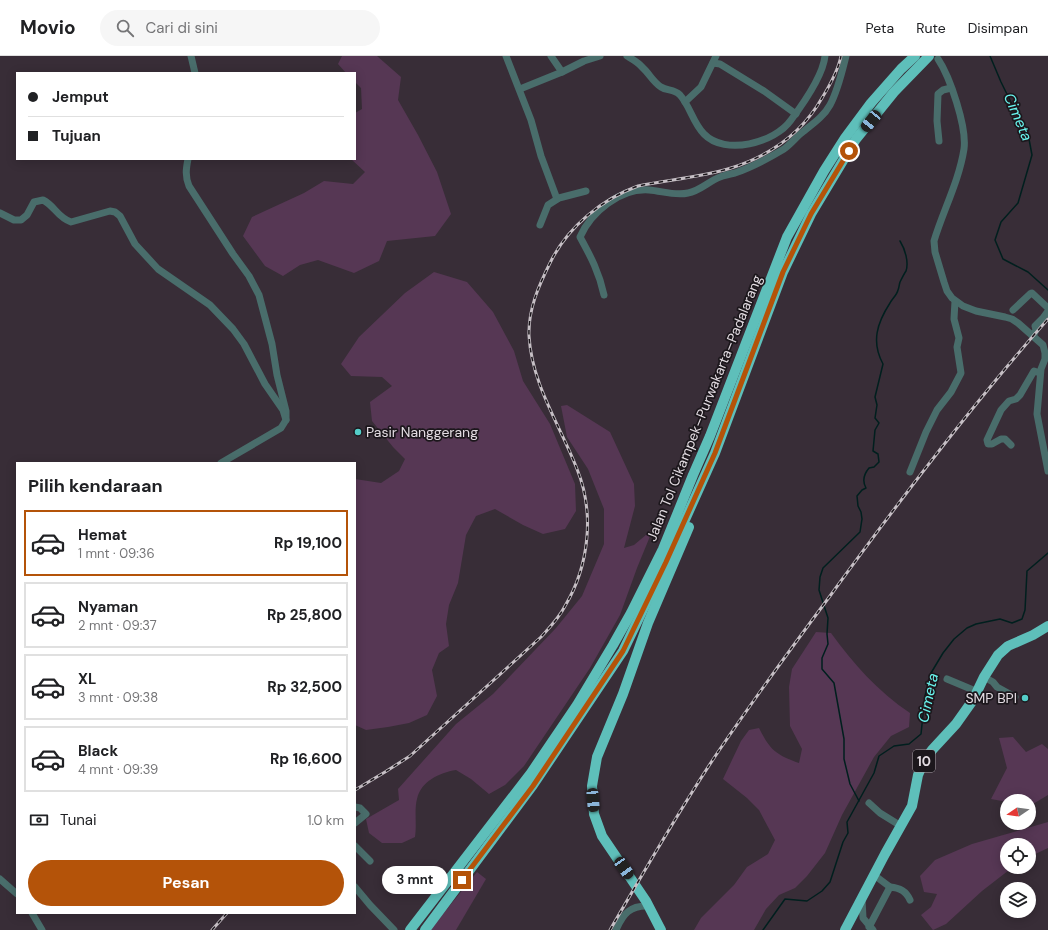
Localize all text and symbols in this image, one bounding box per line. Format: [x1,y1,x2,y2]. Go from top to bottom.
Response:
search box [100,10,380,46]
text: Movio [20,15,76,40]
icon: search [114,17,136,39]
text: Cari di sini [146,18,218,38]
text: Peta [866,19,894,37]
text: Rute [916,19,946,37]
text: Disimpan [968,19,1028,37]
text: Jemput [52,87,109,107]
water label: Cimeta [999,90,1037,144]
car [859,108,883,134]
text: Tujuan [52,126,101,146]
route start [840,142,858,160]
street label: Jalan Tol Cikampek–Purwakarta–Padalarang [642,272,766,544]
place label: Pasir Nanggerang [366,423,478,441]
marker: Pasir Nanggerang [353,427,363,437]
text: Pilih kendaraan [28,474,163,498]
icon: car [30,525,66,561]
text: Hemat [78,525,127,545]
text: Rp 19,100 [274,533,342,553]
text: 1 mnt · 09:36 [78,545,155,562]
icon: car [30,597,66,633]
text: Nyaman [78,597,138,617]
text: Rp 25,800 [267,605,342,625]
text: 2 mnt · 09:37 [78,617,157,634]
icon: car [30,669,66,705]
text: XL [78,669,96,689]
water label: Cimeta [913,671,943,725]
text: Rp 32,500 [267,677,342,697]
text: 3 mnt · 09:38 [78,689,158,706]
place label: SMP BPI [965,689,1017,707]
marker: SMP BPI [1020,693,1030,703]
icon: car [30,741,66,777]
text: Black [78,741,118,761]
text: Rp 16,600 [270,749,342,769]
road number: 10 [913,750,935,772]
text: 4 mnt · 09:39 [78,761,158,778]
car [586,788,600,812]
north arrow [1000,794,1036,830]
map controls [1000,794,1036,918]
icon: cash [28,809,50,831]
text: Tunai [60,810,97,830]
text: 1.0 km [307,812,344,829]
button: locate [1000,838,1036,874]
car [612,855,636,881]
button: Pesan [28,860,344,906]
callout: 3 mnt [382,866,448,894]
text: 3 mnt [397,871,433,888]
route end [453,871,471,889]
button: layers [1000,882,1036,918]

